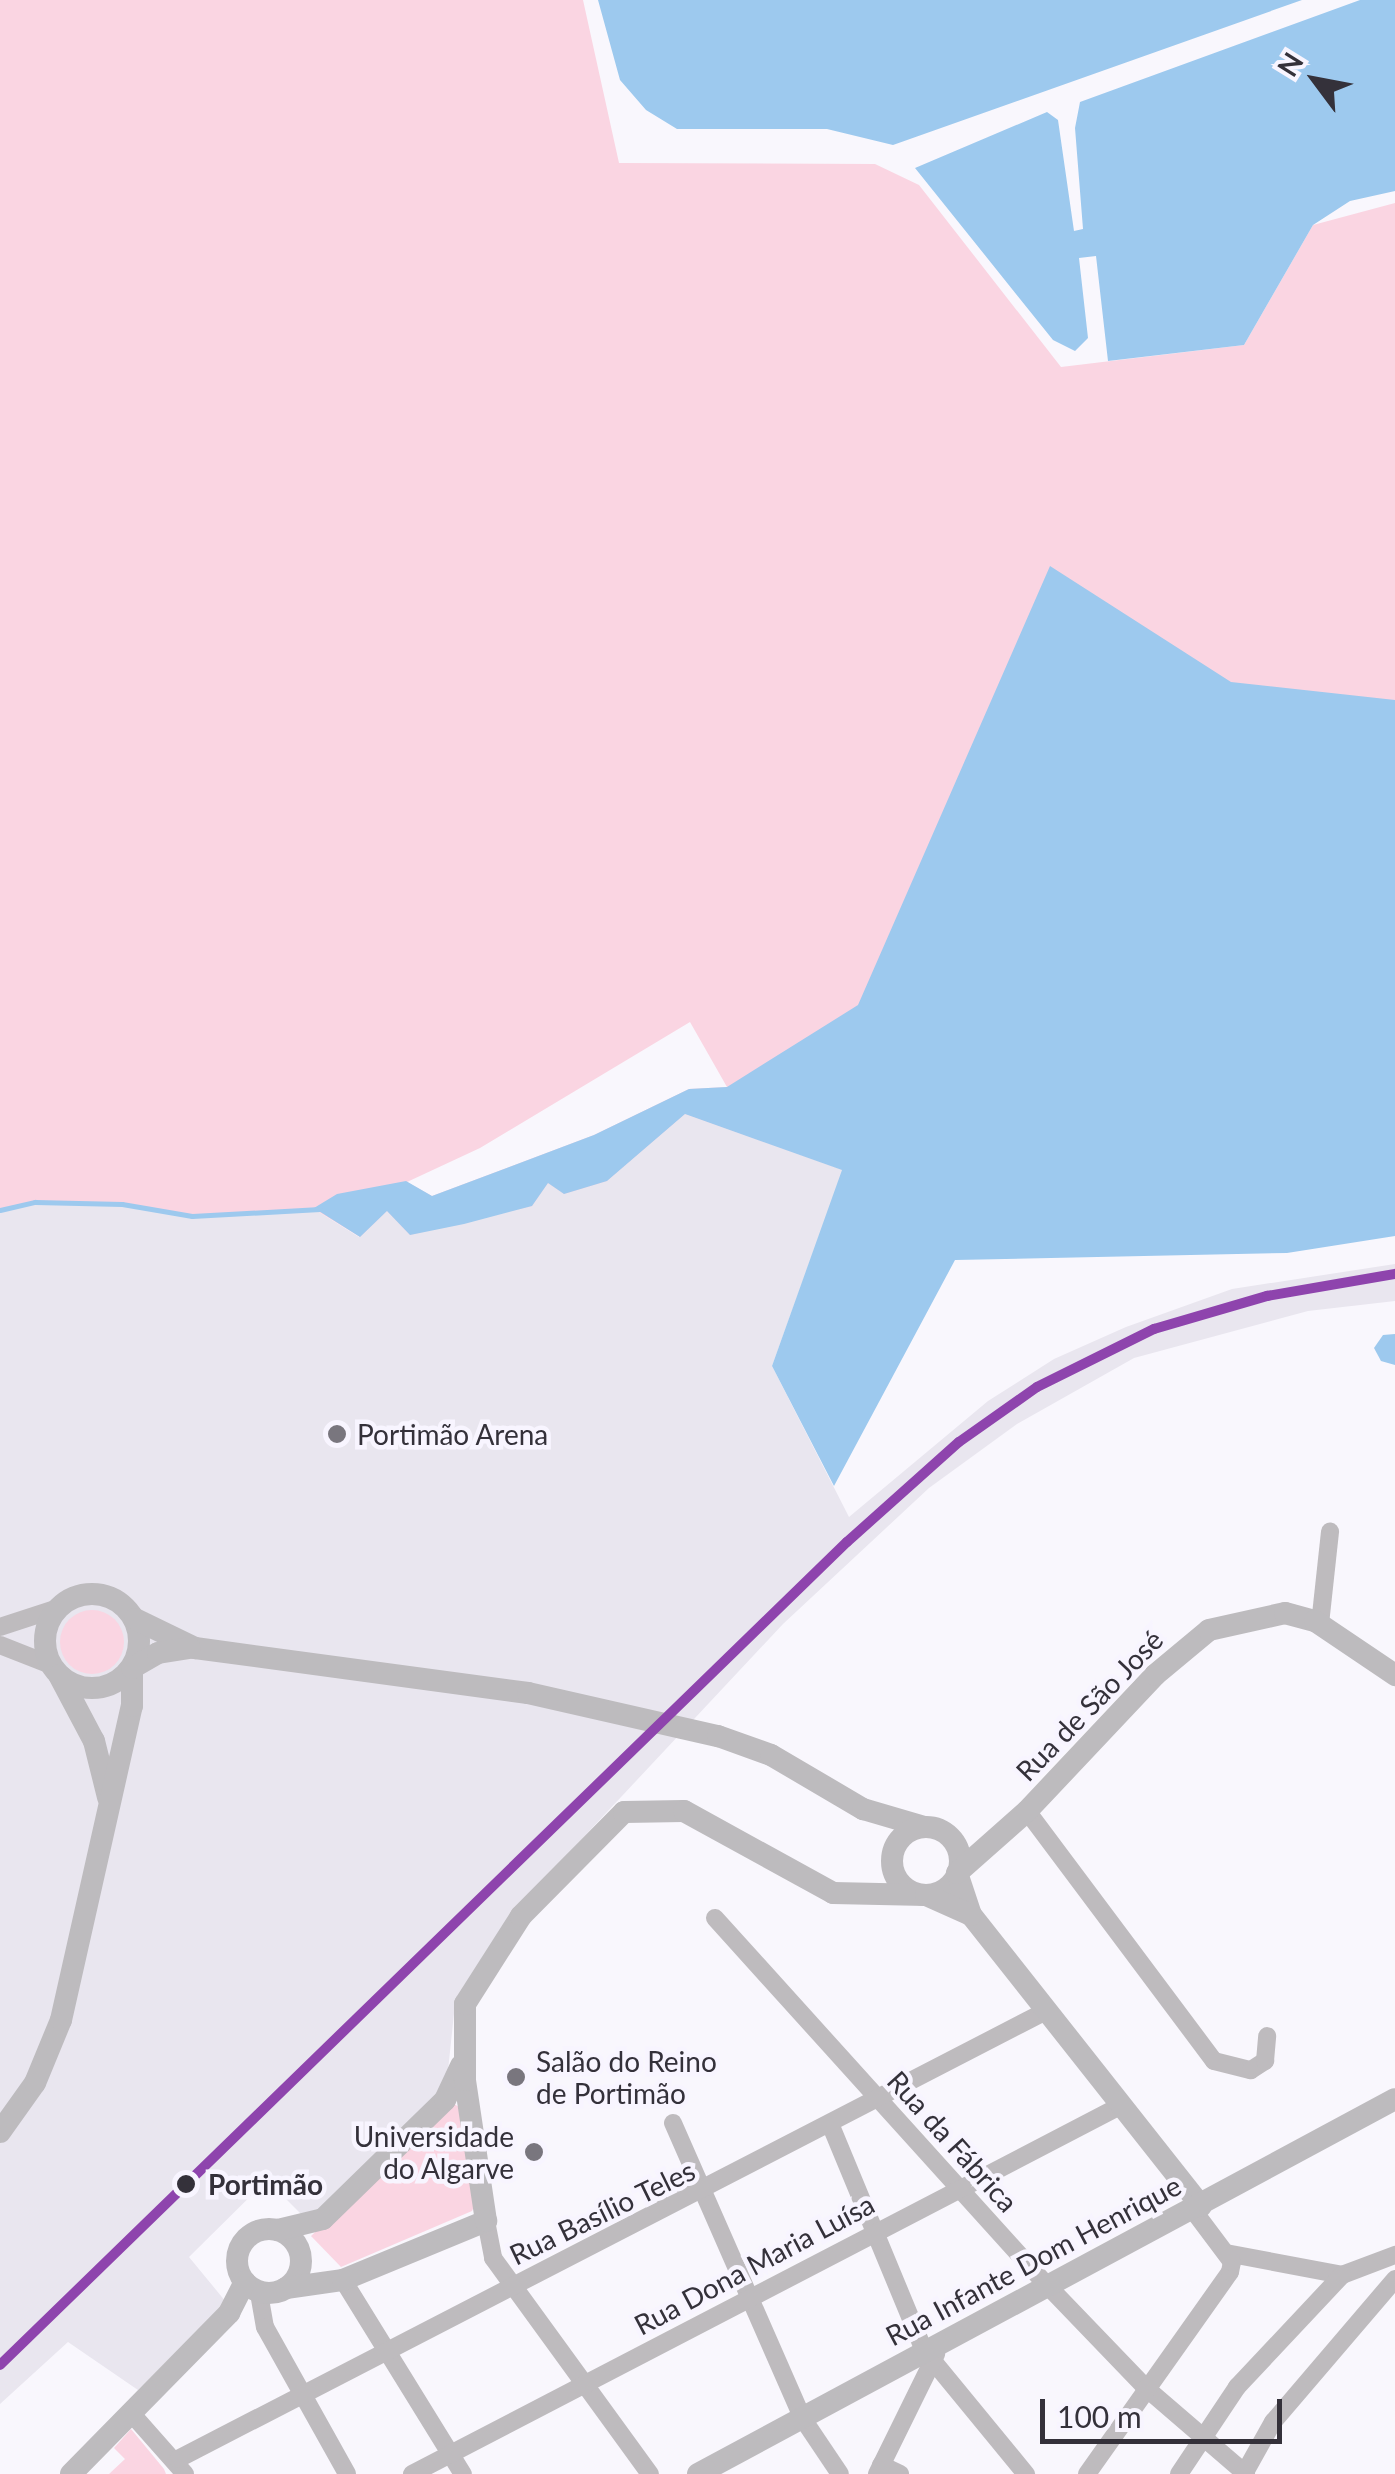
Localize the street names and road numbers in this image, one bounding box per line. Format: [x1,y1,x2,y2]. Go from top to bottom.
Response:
street label: Rua de São José [1008,1622,1170,1788]
street label: Rua da Fábrica [881,2064,1025,2218]
street label: Rua Basílio Teles [504,2152,700,2272]
street label: Rua Infante Dom Henrique [880,2168,1186,2352]
street label: Rua Dona Maria Luísa [628,2187,880,2341]

